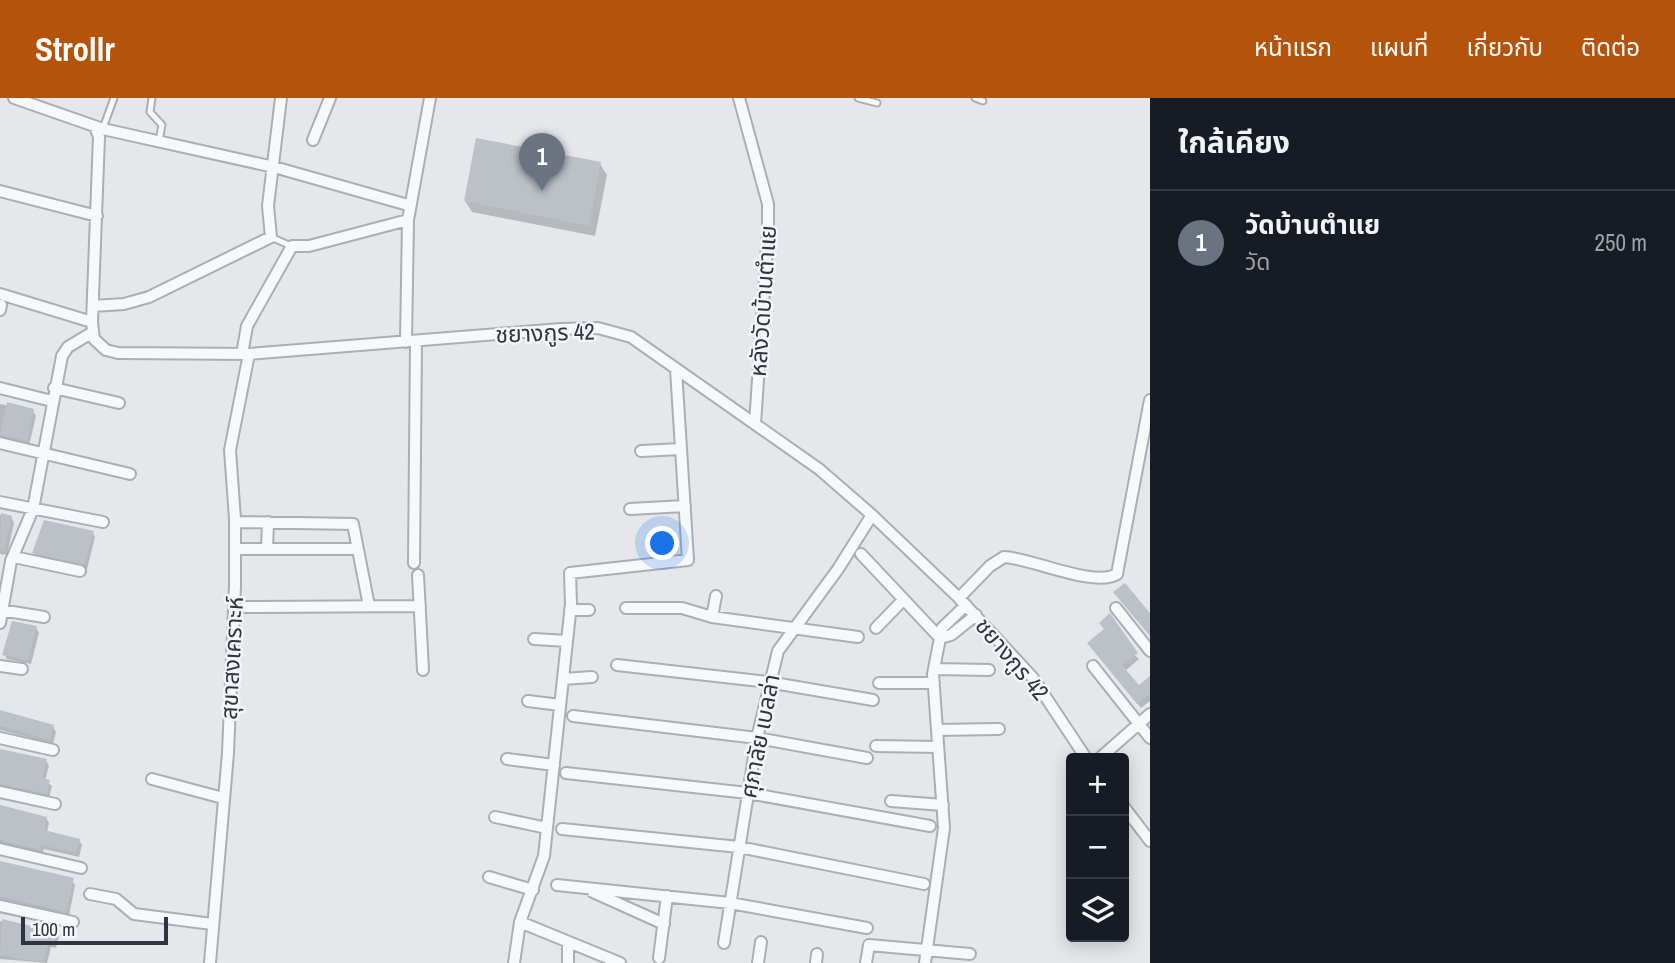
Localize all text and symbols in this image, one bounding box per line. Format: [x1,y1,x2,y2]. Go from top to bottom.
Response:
text: Strollr [35,27,115,71]
text: หน้าแรก [1254,31,1332,63]
text: แผนที่ [1370,31,1428,63]
text: เกี่ยวกับ [1466,31,1543,63]
text: ติดต่อ [1581,31,1640,63]
text: ใกล้เคียง [1178,122,1290,162]
pin: 1 [519,133,565,191]
text: วัดบ้านตำแย [1245,207,1380,242]
street label: หลังวัดบ้านตำแย [742,224,783,378]
text: 1 [1196,227,1206,258]
text: 250 m [1595,227,1647,258]
text: วัด [1245,246,1270,277]
street label: ชยางกูร 42 [495,315,595,350]
your location [645,526,679,560]
street label: สุขาสงเคราะห์ [213,595,250,720]
street label: ชยางกูร 42 [969,611,1056,707]
street label: ศุภาลัย เบลล่า [732,671,787,801]
map controls [1066,753,1129,942]
button: + [1066,753,1129,816]
button: − [1066,816,1129,879]
button: layers [1066,879,1129,942]
scale bar [21,914,168,946]
text: 100 m [32,916,75,942]

